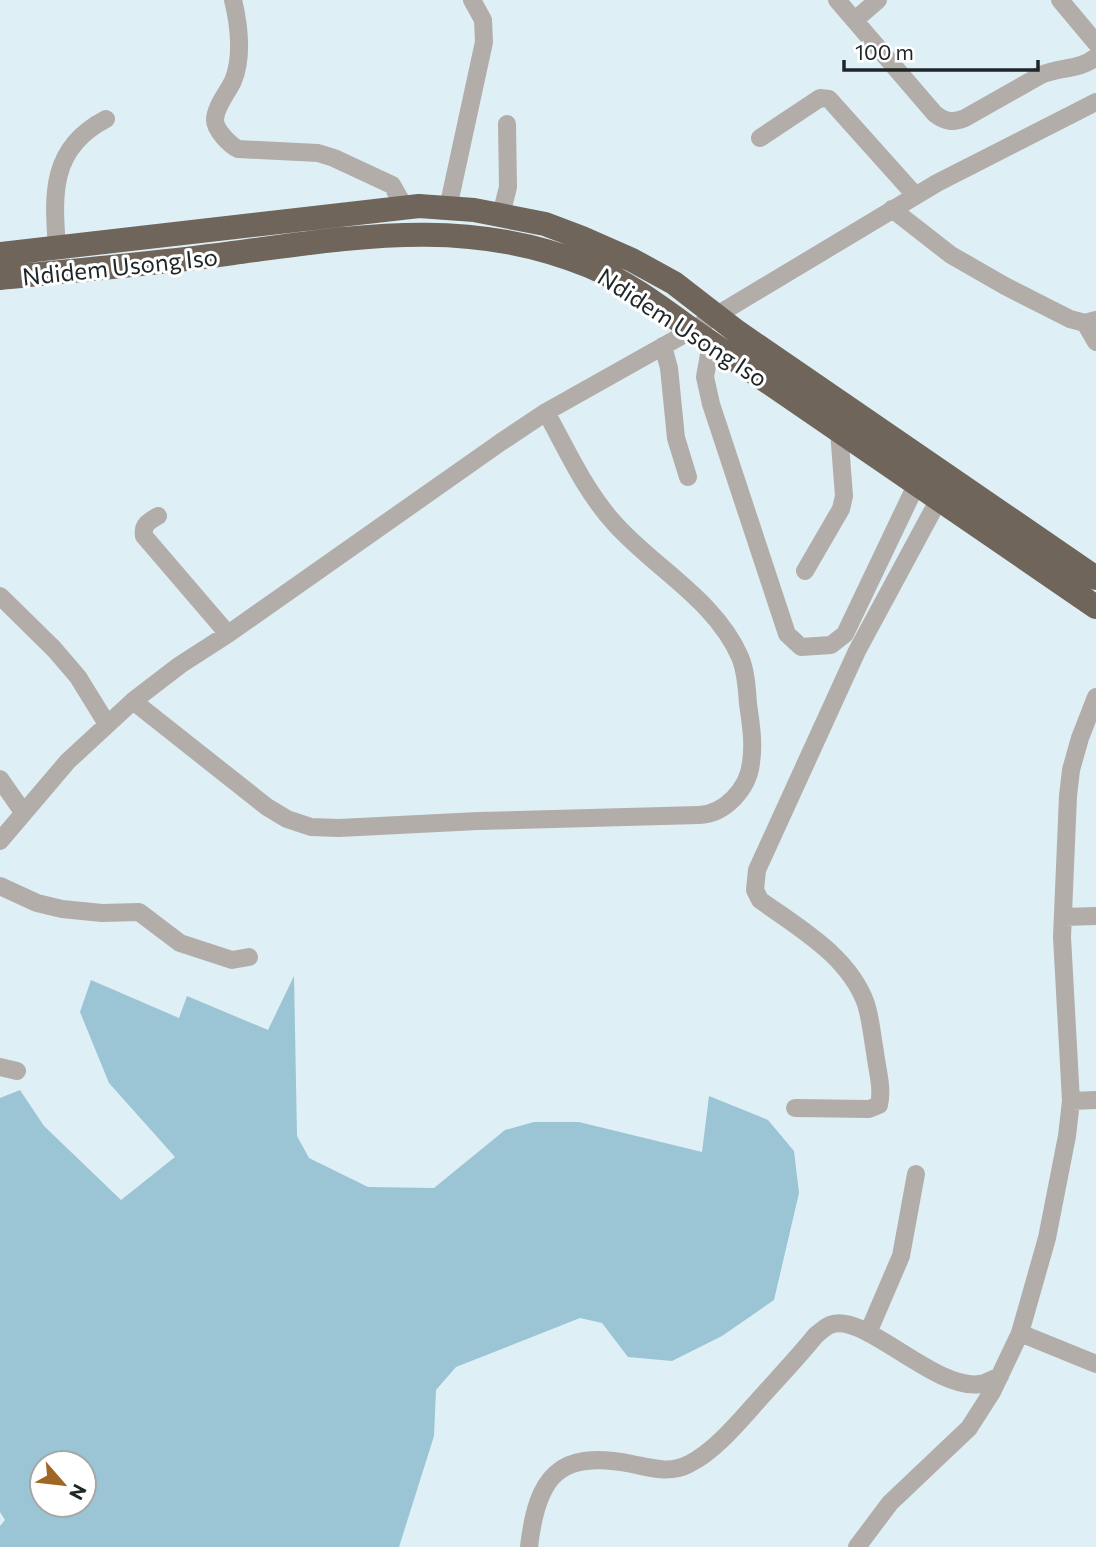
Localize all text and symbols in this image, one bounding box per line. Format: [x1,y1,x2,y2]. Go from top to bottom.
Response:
scale bar [844,28,1038,72]
text: 100 m [855,39,914,64]
street label: Ndidem Usong Iso [21,241,219,291]
street label: Ndidem Usong Iso [593,261,773,393]
north arrow [28,1449,98,1519]
text: N [65,1481,92,1504]

